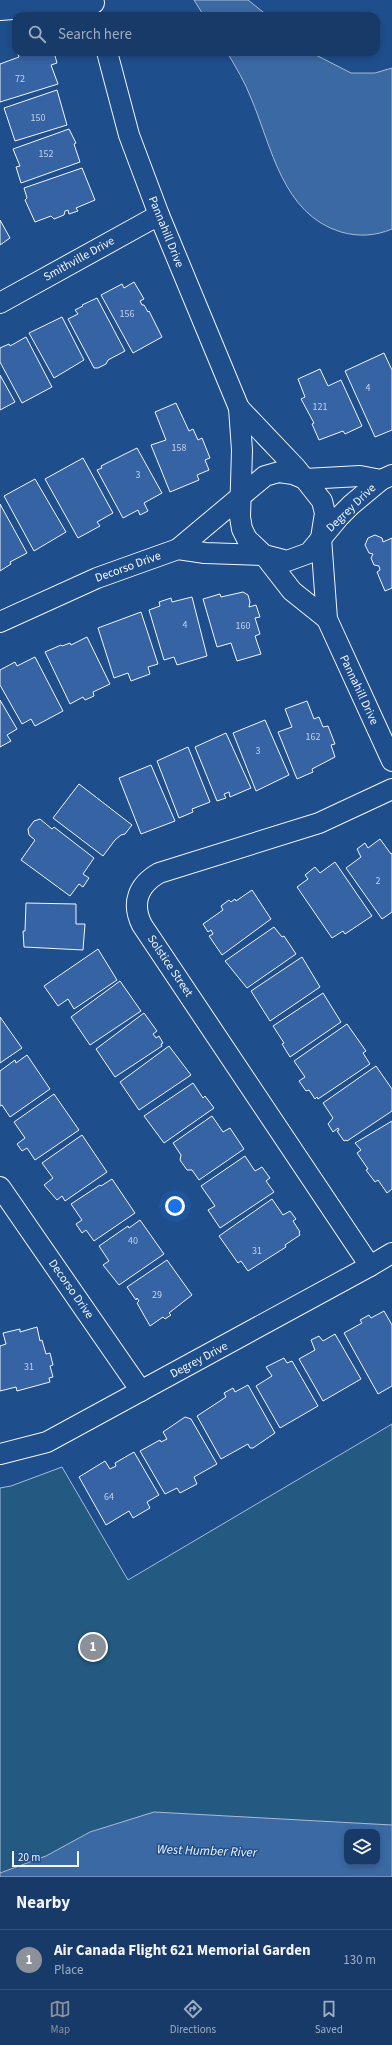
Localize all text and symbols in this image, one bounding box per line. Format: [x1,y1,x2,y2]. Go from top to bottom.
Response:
search box [12,12,380,56]
icon: search [26,23,48,45]
text: Search here [58,24,132,45]
house number: 72 [15,72,25,86]
house number: 150 [31,111,45,125]
house number: 152 [39,147,53,161]
street label: Pannahill Drive [144,194,188,270]
street label: Smithville Drive [40,232,118,286]
house number: 156 [120,307,134,321]
house number: 4 [366,381,371,395]
house number: 121 [313,400,327,414]
house number: 158 [172,441,186,455]
house number: 3 [136,468,141,482]
street label: Degrey Drive [322,480,380,536]
street label: Decorso Drive [93,547,163,587]
house number: 4 [183,618,188,632]
house number: 160 [236,619,250,633]
street label: Pannahill Drive [335,652,383,728]
house number: 162 [306,730,320,744]
house number: 3 [256,744,261,758]
house number: 2 [376,874,381,888]
street label: Solstice Street [143,932,197,1000]
your location [165,1196,185,1216]
house number: 40 [128,1234,138,1248]
house number: 31 [252,1244,262,1258]
street label: Decorso Drive [44,1256,98,1322]
house number: 29 [152,1288,162,1302]
street label: Degrey Drive [167,1338,231,1382]
house number: 31 [24,1360,34,1374]
house number: 64 [104,1490,114,1504]
pin: 1 [80,1632,106,1662]
map controls [344,1829,380,1865]
button: layers [344,1829,380,1865]
water label: West Humber River [157,1840,258,1862]
scale bar [12,1849,79,1868]
text: 20 m [18,1850,40,1865]
text: Nearby [16,1891,70,1915]
text: Air Canada Flight 621 Memorial Garden [54,1940,311,1961]
text: 1 [26,1951,32,1969]
text: 130 m [343,1951,376,1969]
text: Place [54,1961,83,1979]
tab: Map [49,1998,71,2037]
tab: Directions [170,1998,216,2037]
tab: Saved [315,1998,343,2037]

